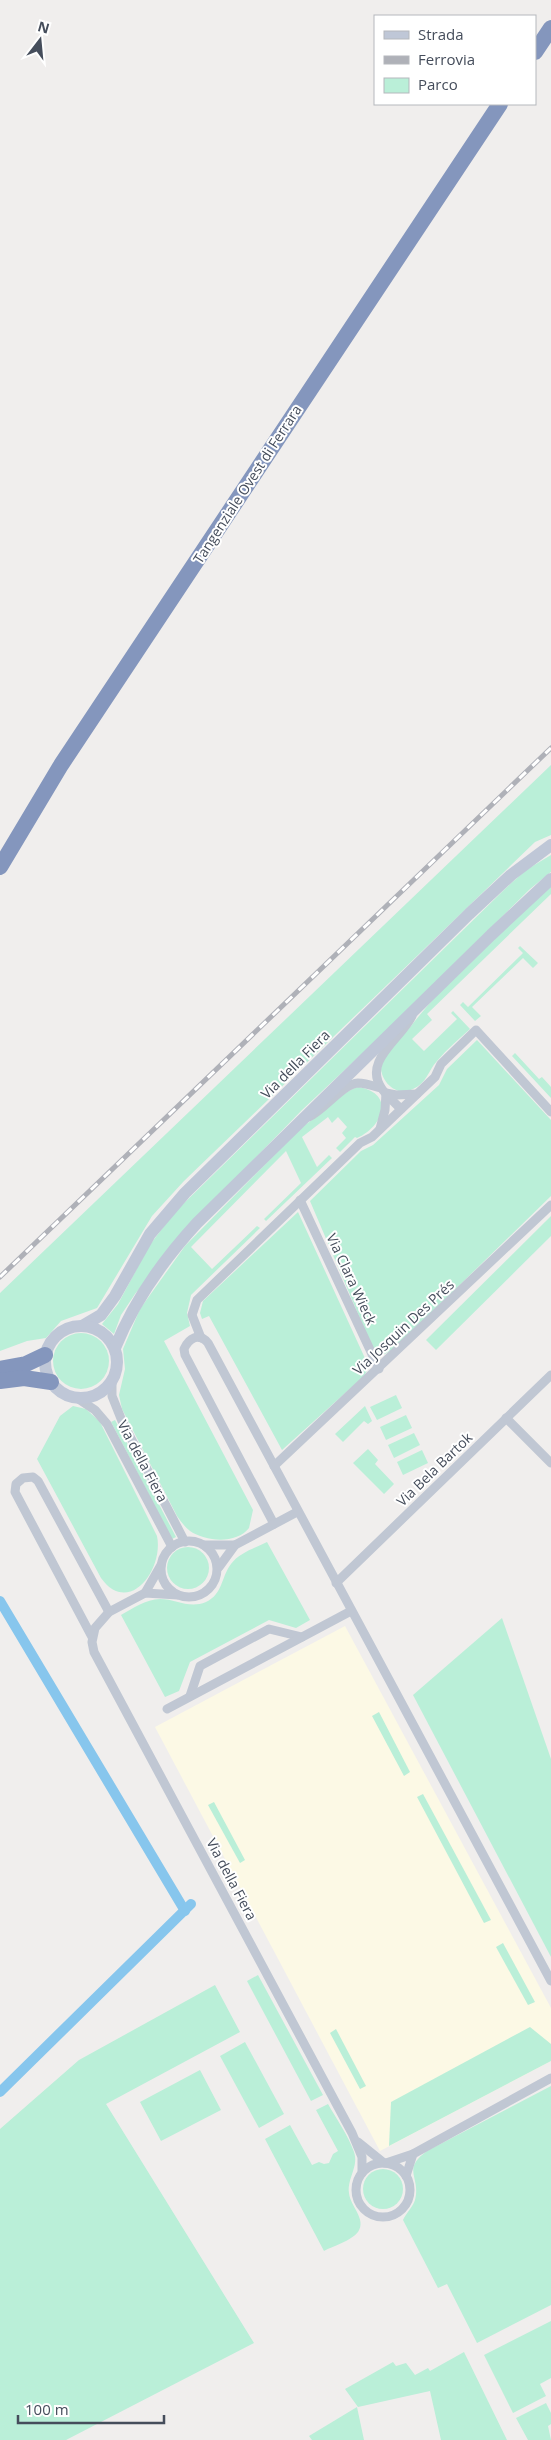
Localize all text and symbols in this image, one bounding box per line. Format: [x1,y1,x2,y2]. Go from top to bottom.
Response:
north arrow [15,15,65,65]
legend [374,15,536,105]
text: N [36,16,52,38]
text: Strada [418,24,464,44]
text: Ferrovia [418,49,475,69]
text: Parco [418,74,458,94]
street label: Tangenziale Ovest di Ferrara [188,401,306,567]
street label: Via della Fiera [256,1025,334,1103]
street label: Via Clara Wieck [322,1230,382,1328]
street label: Via Josquin Des Prés [348,1275,458,1379]
street label: Via della Fiera [113,1417,173,1505]
street label: Via Bela Bartok [392,1428,476,1510]
street label: Via della Fiera [202,1835,262,1923]
scale bar [18,2392,164,2424]
text: 100 m [25,2399,69,2419]

